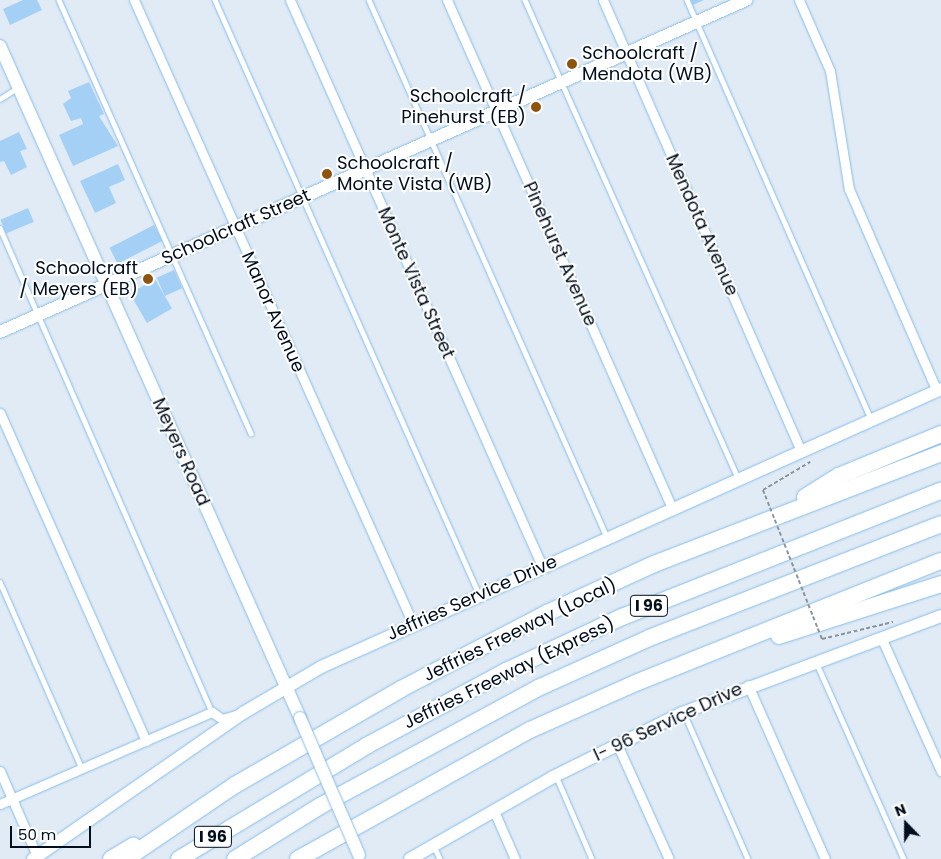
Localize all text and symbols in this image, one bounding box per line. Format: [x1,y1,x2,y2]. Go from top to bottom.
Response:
place label: Schoolcraft / Mendota (WB) [582,43,712,86]
marker: Schoolcraft / Mendota (WB) [566,58,578,70]
place label: Schoolcraft / Pinehurst (EB) [401,86,526,128]
marker: Schoolcraft / Pinehurst (EB) [530,101,542,113]
street label: Mendota Avenue [661,151,743,299]
place label: Schoolcraft / Monte Vista (WB) [337,153,493,195]
marker: Schoolcraft / Monte Vista (WB) [321,168,333,180]
street label: Pinehurst Avenue [518,179,602,329]
street label: Schoolcraft Street [158,185,314,269]
street label: Monte Vista Street [373,204,459,362]
street label: Manor Avenue [237,248,309,376]
place label: Schoolcraft / Meyers (EB) [19,258,138,300]
marker: Schoolcraft / Meyers (EB) [142,273,154,285]
street label: Meyers Road [148,395,214,509]
street label: Jeffries Service Drive [384,551,560,645]
street label: Jeffries Freeway (Local) [420,574,620,686]
road number: I 96 [629,592,669,620]
street label: Jeffries Freeway (Express) [400,612,618,734]
street label: I- 96 Service Drive [590,678,746,766]
north arrow [881,799,931,849]
text: N [892,799,909,821]
scale bar [12,816,94,848]
text: 50 m [18,824,56,845]
road number: I 96 [193,824,233,850]

